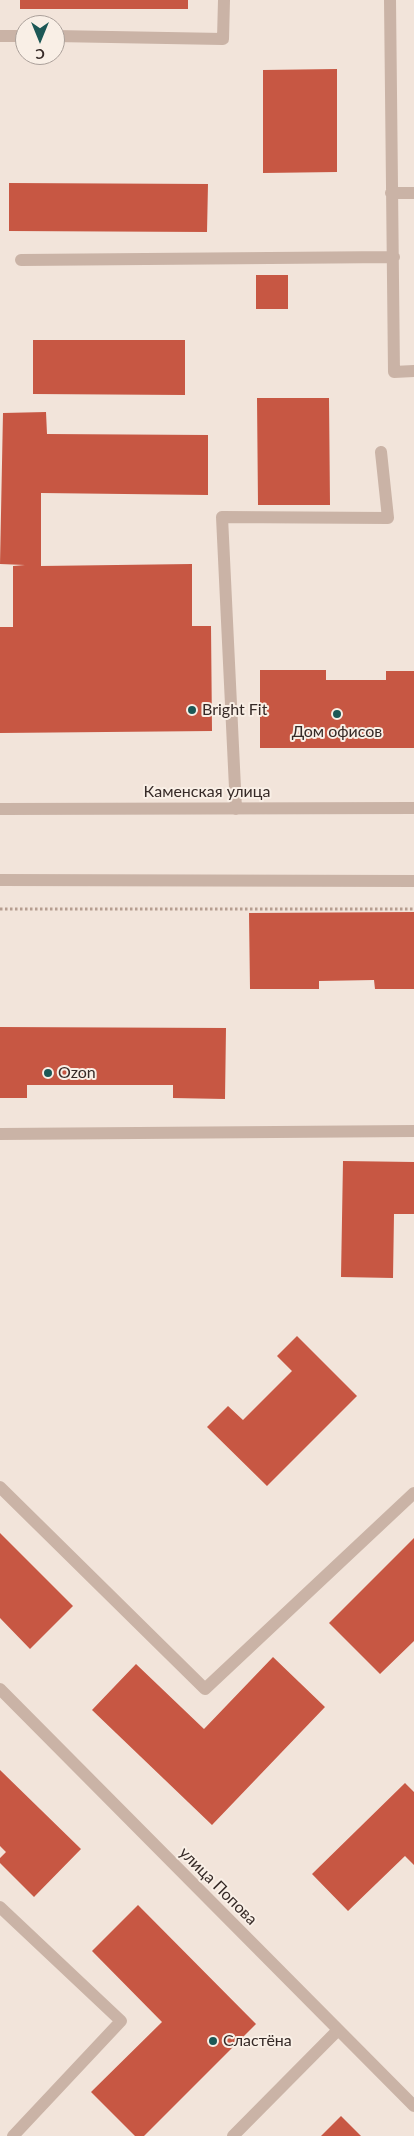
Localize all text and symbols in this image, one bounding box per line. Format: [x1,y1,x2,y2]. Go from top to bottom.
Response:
north arrow [15,15,65,65]
text: С [35,46,45,63]
place label: Bright Fit [202,700,267,720]
marker: Bright Fit [186,704,198,716]
marker: Дом офисов [331,708,343,720]
place label: Дом офисов [292,722,382,742]
street label: Каменская улица [144,782,270,802]
place label: Ozon [58,1063,96,1083]
marker: Ozon [42,1067,54,1079]
street label: улица Попова [175,1843,261,1929]
place label: Сластёна [223,2031,292,2051]
marker: Сластёна [207,2035,219,2047]

